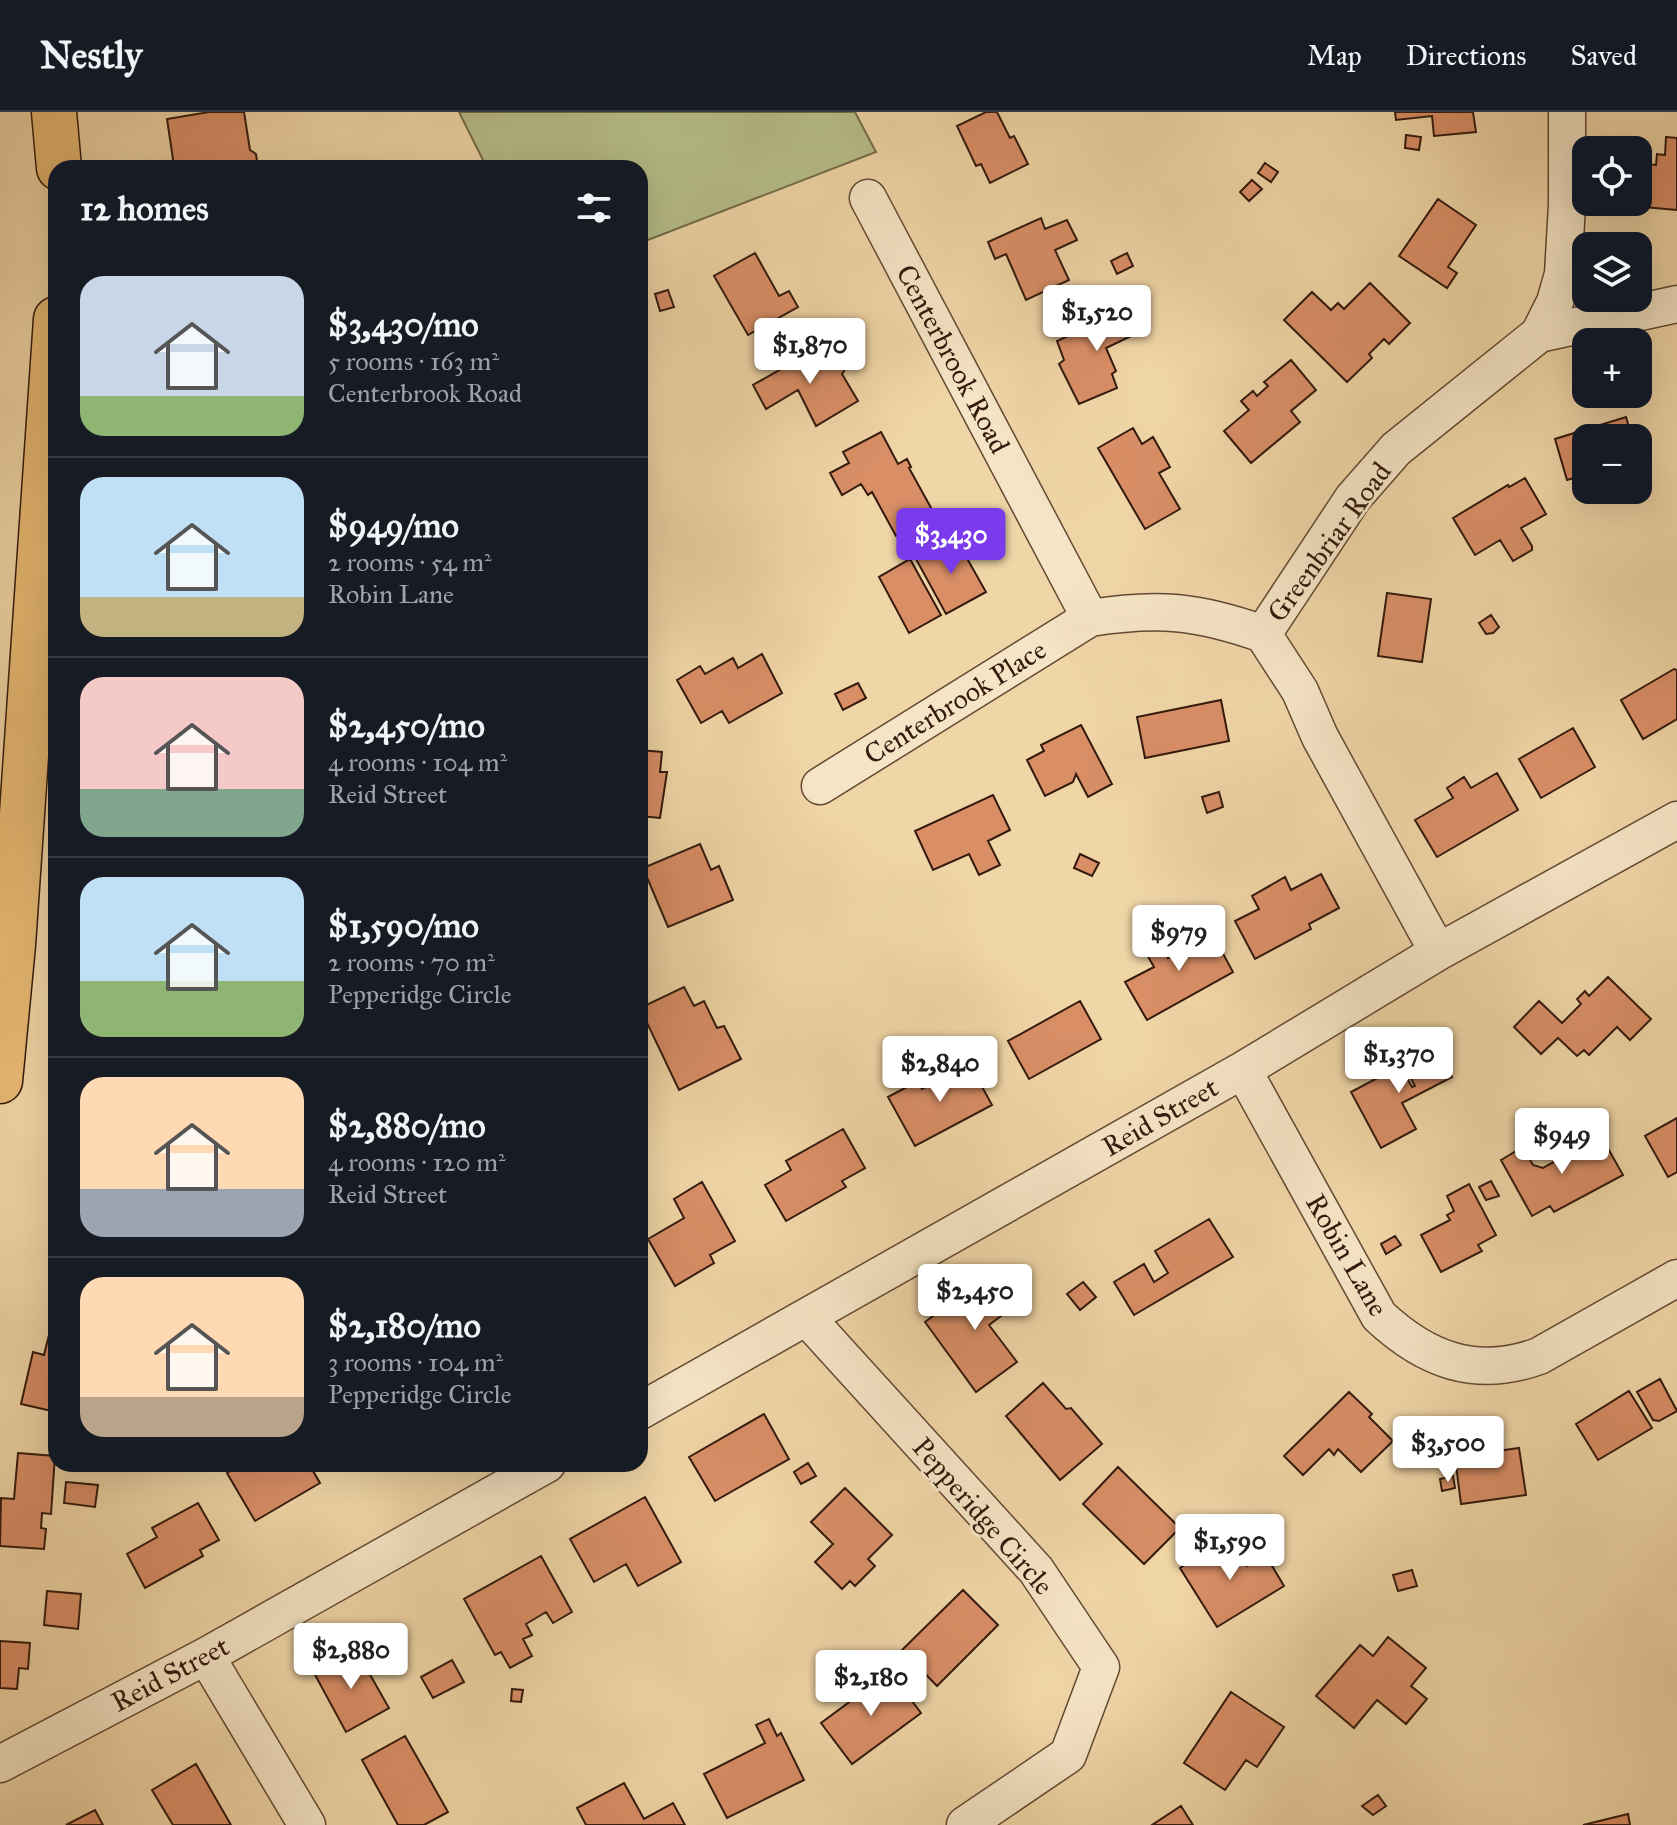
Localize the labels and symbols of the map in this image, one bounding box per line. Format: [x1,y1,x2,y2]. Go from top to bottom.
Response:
street label: Centerbrook Road [889,259,1017,459]
pin: $1,520 [1032,285,1162,353]
pin: $1,870 [745,318,875,386]
street label: Greenbriar Road [1259,455,1399,629]
pin: $3,430 [886,508,1016,576]
street label: Centerbrook Place [857,632,1053,772]
pin: $979 [1132,905,1226,973]
pin: $1,370 [1334,1027,1464,1095]
pin: $2,840 [875,1036,1005,1104]
street label: Reid Street [1096,1070,1224,1164]
pin: $949 [1515,1108,1609,1176]
street label: Robin Lane [1298,1188,1396,1322]
pin: $2,450 [910,1264,1040,1332]
pin: $3,500 [1383,1416,1513,1484]
street label: Pepperidge Circle [905,1430,1061,1602]
pin: $1,590 [1165,1514,1295,1582]
pin: $2,880 [286,1623,416,1691]
street label: Reid Street [105,1628,235,1720]
pin: $2,180 [806,1650,936,1718]

